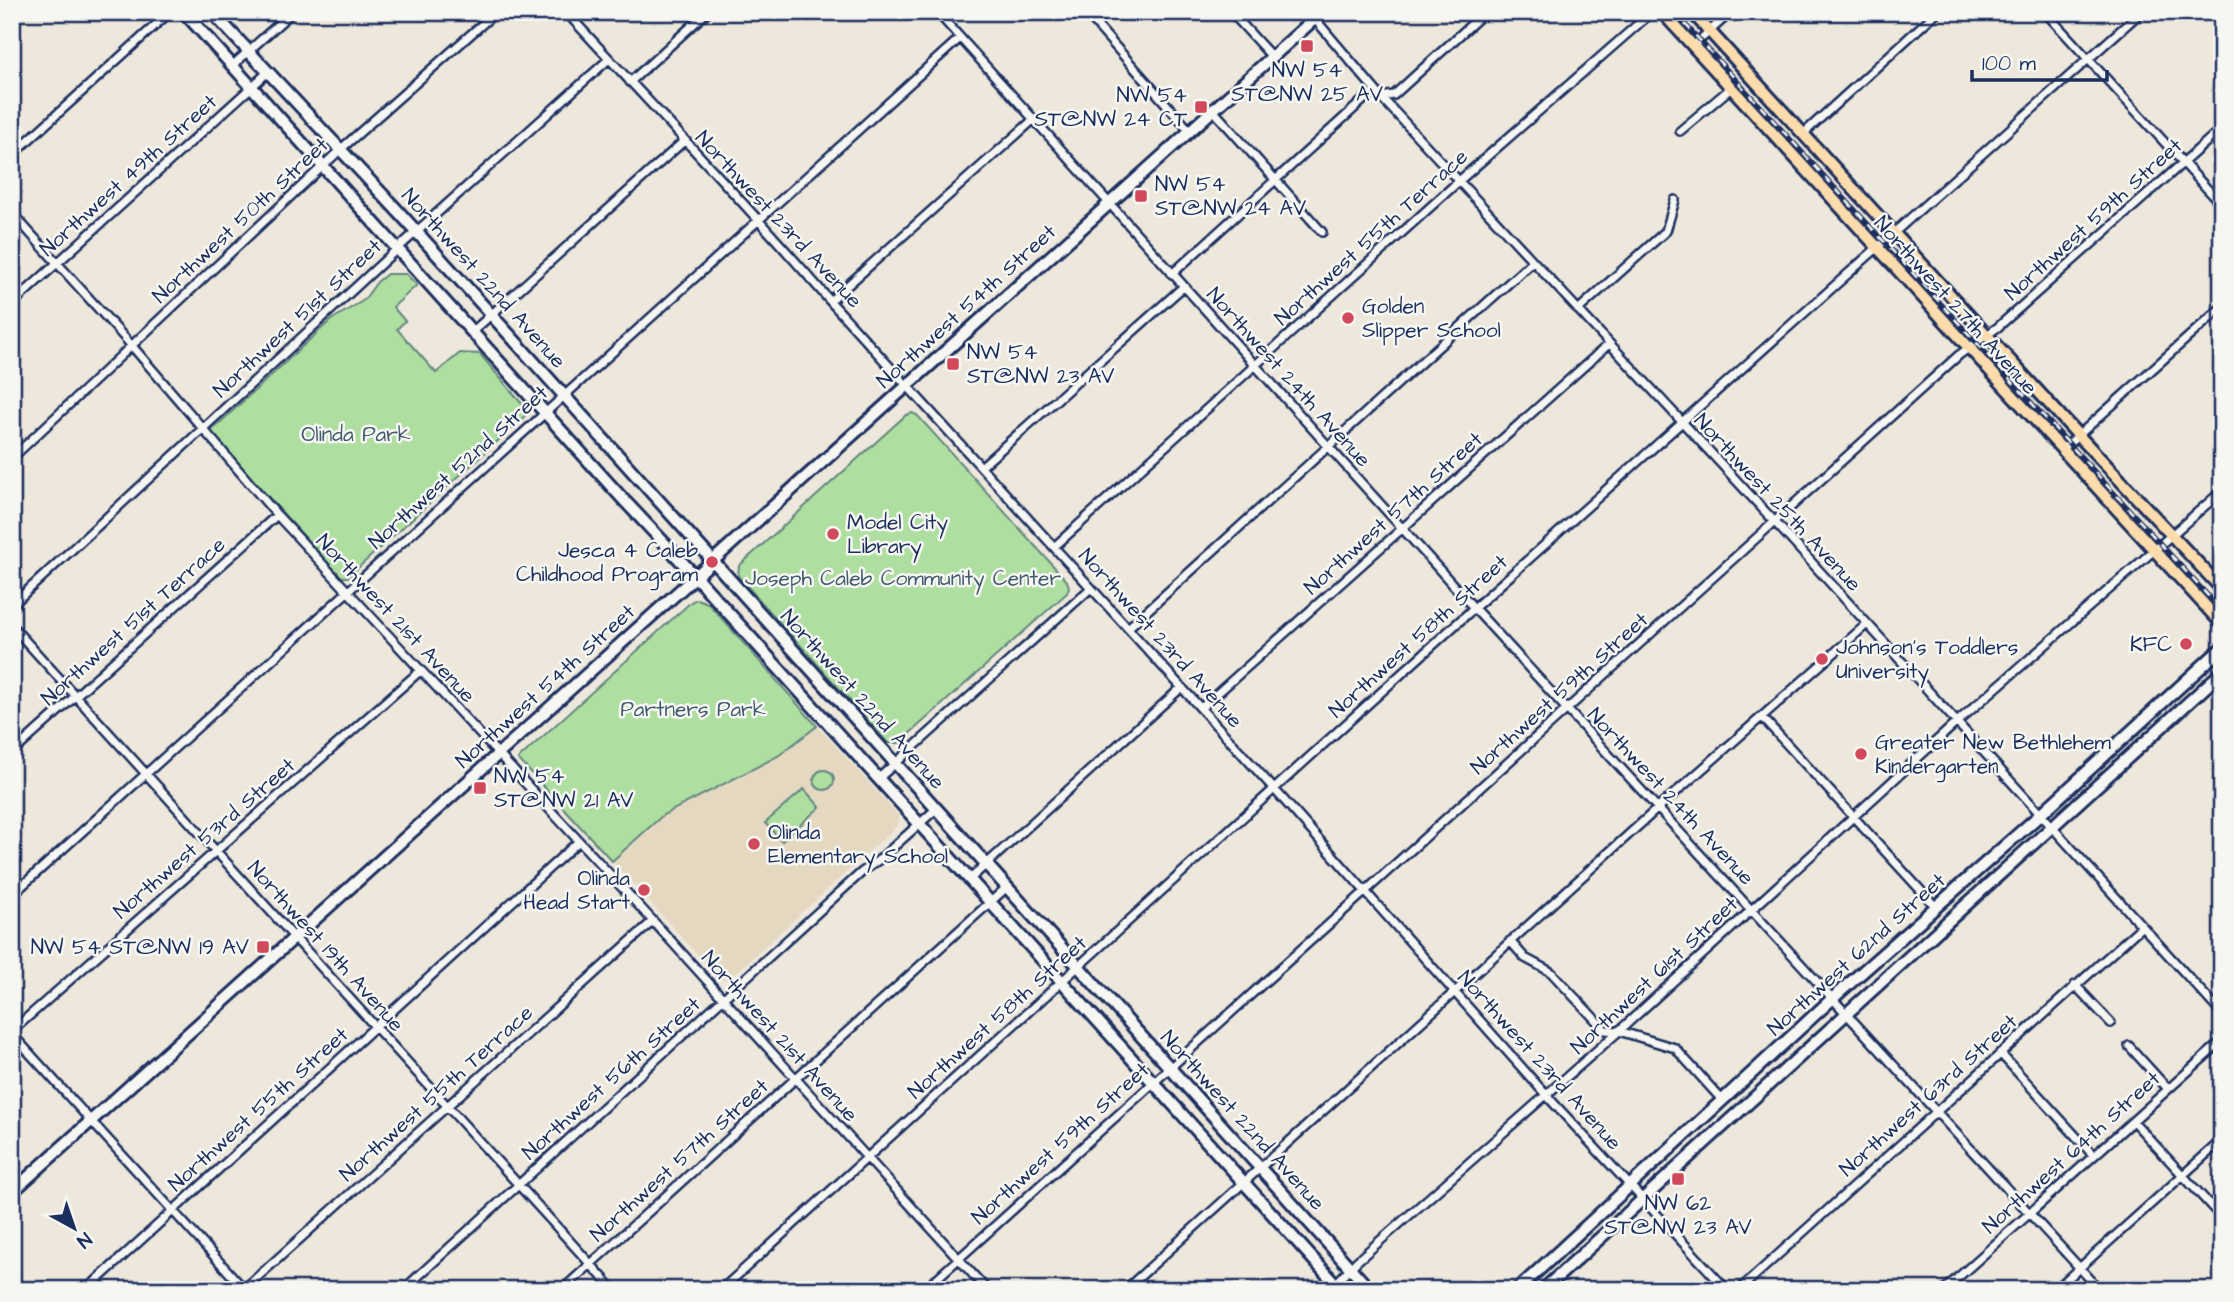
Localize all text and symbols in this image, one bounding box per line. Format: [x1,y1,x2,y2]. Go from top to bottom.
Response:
marker: NW 54 ST@NW 25 AV [1299,38,1315,54]
scale bar [1972,38,2106,82]
text: 100 m [1982,49,2037,78]
place label: NW 54 ST@NW 25 AV [1231,56,1383,109]
place label: NW 54 ST@NW 24 CT [1035,81,1188,134]
street label: Northwest 49th Street [33,87,224,263]
marker: NW 54 ST@NW 24 CT [1193,99,1209,115]
street label: Northwest 23rd Avenue [689,124,869,314]
street label: Northwest 50th Street [146,130,335,310]
street label: Northwest 59th Street [1998,131,2189,307]
street label: Northwest 55th Terrace [1268,143,1474,332]
place label: NW 54 ST@NW 24 AV [1155,170,1306,223]
street label: Northwest 22nd Avenue [395,182,572,375]
marker: NW 54 ST@NW 24 AV [1133,188,1149,204]
street label: Northwest 27th Avenue [1867,210,2044,401]
street label: Northwest 54th Street [870,217,1063,395]
street label: Northwest 51st Street [207,232,388,404]
street label: Northwest 24th Avenue [1200,281,1377,474]
place label: Golden Slipper School [1362,292,1501,346]
marker: Golden Slipper School [1340,310,1356,326]
place label: NW 54 ST@NW 23 AV [967,338,1115,391]
marker: NW 54 ST@NW 23 AV [945,356,961,372]
street label: Northwest 52nd Street [362,378,555,556]
street label: Northwest 25th Avenue [1687,407,1868,598]
park label: Olinda Park [301,420,411,449]
street label: Northwest 57th Street [1298,425,1489,601]
place label: Model City Library [847,508,949,563]
marker: Model City Library [825,526,841,542]
street label: Northwest 21st Avenue [309,527,482,709]
street label: Northwest 51st Terrace [35,531,232,712]
place label: Jesca 4 Caleb Childhood Program [516,536,699,591]
street label: Northwest 23rd Avenue [1072,542,1249,735]
street label: Northwest 58th Street [1322,548,1515,725]
marker: Jesca 4 Caleb Childhood Program [704,554,720,570]
park label: Joseph Caleb Community Center [745,564,1061,595]
street label: Northwest 54th Street [449,597,642,775]
street label: Northwest 22nd Avenue [774,603,951,796]
street label: Northwest 59th Street [1464,605,1655,781]
place label: KFC [2130,630,2172,659]
place label: Johnson's Toddlers University [1836,633,2018,688]
marker: KFC [2178,636,2194,652]
marker: Johnson's Toddlers University [1814,651,1830,667]
park label: Partners Park [620,695,766,724]
street label: Northwest 24th Avenue [1581,701,1761,891]
place label: Greater New Bethlehem Kindergarten [1875,728,2112,783]
marker: Greater New Bethlehem Kindergarten [1853,746,1869,762]
street label: Northwest 53rd Street [107,751,302,926]
place label: NW 54 ST@NW 21 AV [494,762,634,815]
marker: NW 54 ST@NW 21 AV [472,780,488,796]
place label: Olinda Elementary School [768,818,948,873]
marker: Olinda Elementary School [746,836,762,852]
street label: Northwest 19th Avenue [241,854,410,1038]
place label: Olinda Head Start [523,864,631,917]
street label: Northwest 62nd Street [1761,866,1952,1042]
marker: Olinda Head Start [636,882,652,898]
street label: Northwest 61st Street [1564,890,1745,1061]
street label: Northwest 58th Street [901,929,1094,1106]
place label: NW 54 ST@NW 19 AV [31,933,249,962]
marker: NW 54 ST@NW 19 AV [255,939,271,955]
street label: Northwest 21st Avenue [695,944,865,1128]
street label: Northwest 23rd Avenue [1451,964,1628,1157]
street label: Northwest 56th Street [516,990,707,1167]
street label: Northwest 55th Terrace [333,999,539,1188]
street label: Northwest 63rd Street [1833,1007,2024,1183]
street label: Northwest 55th Street [162,1020,355,1198]
street label: Northwest 22nd Avenue [1154,1024,1331,1217]
street label: Northwest 59th Street [965,1055,1156,1231]
street label: Northwest 64th Street [1976,1064,2167,1240]
street label: Northwest 57th Street [584,1072,775,1248]
marker: NW 62 ST@NW 23 AV [1670,1171,1686,1187]
place label: NW 62 ST@NW 23 AV [1604,1189,1752,1242]
north arrow [38,1194,108,1264]
text: N [71,1226,97,1254]

